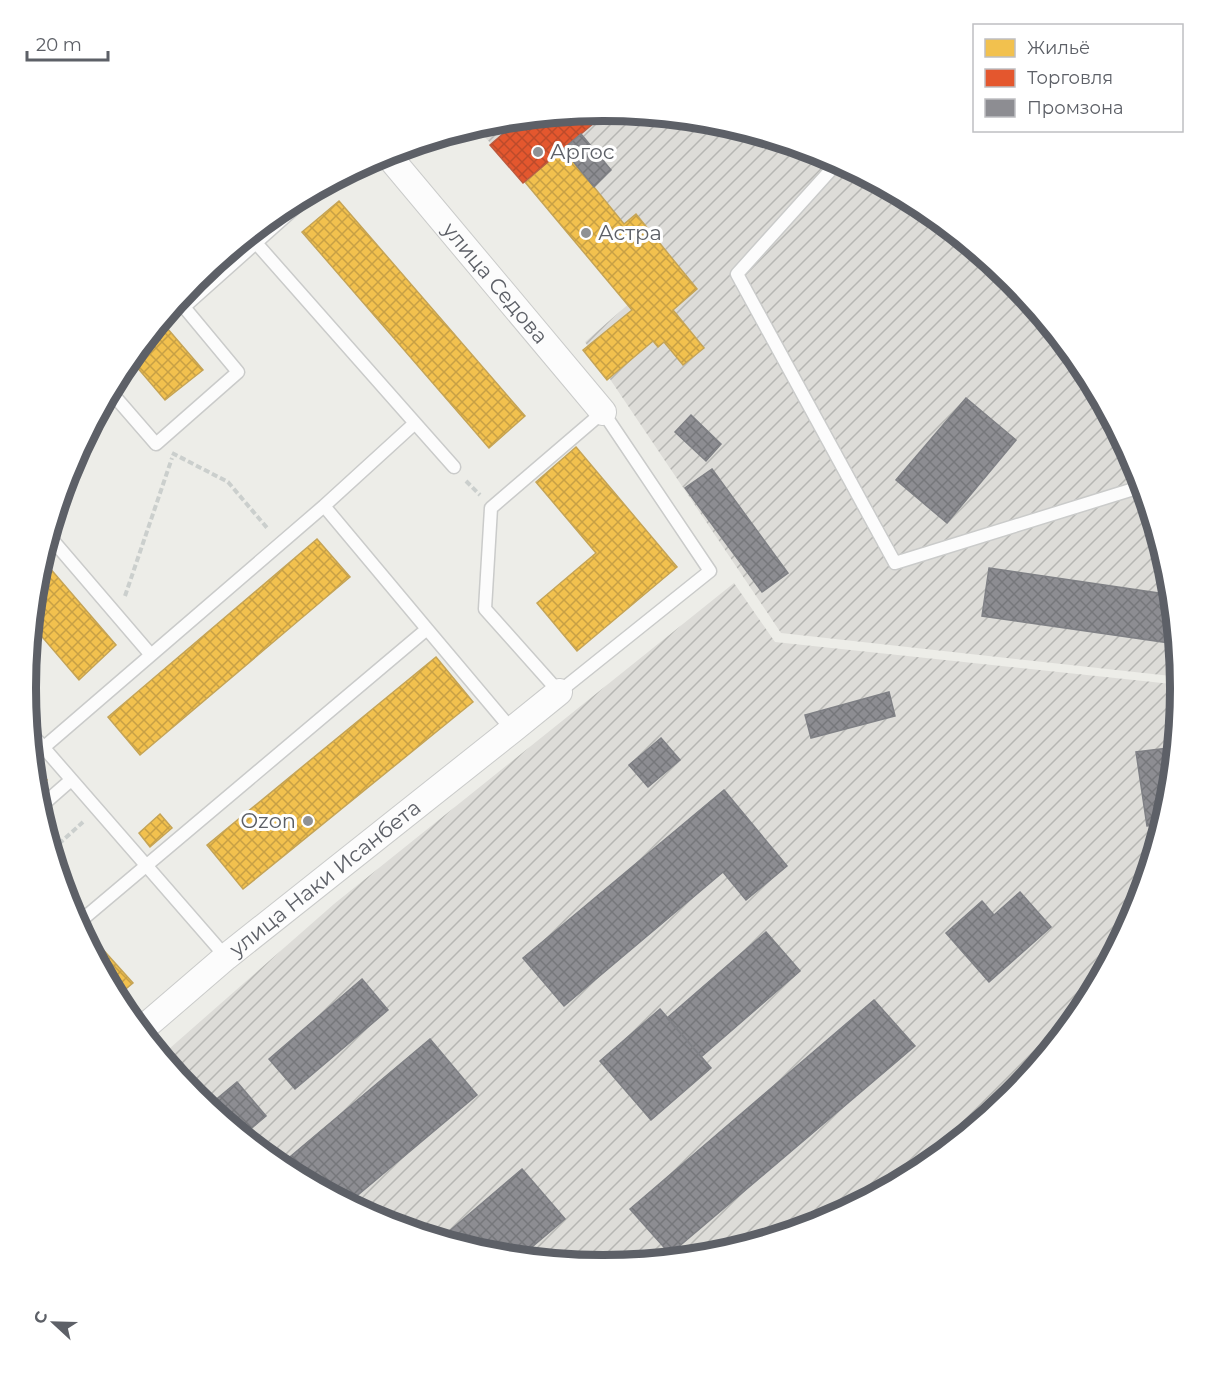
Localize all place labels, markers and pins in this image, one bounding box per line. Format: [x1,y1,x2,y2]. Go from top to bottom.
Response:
place label: Аргос [550,139,615,164]
marker: Аргос [531,145,545,159]
place label: Астра [598,220,662,245]
marker: Астра [579,226,593,240]
place label: Ozon [240,808,296,833]
marker: Ozon [301,814,315,828]

